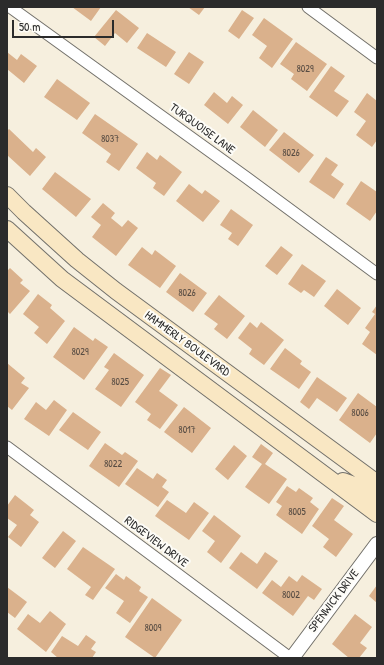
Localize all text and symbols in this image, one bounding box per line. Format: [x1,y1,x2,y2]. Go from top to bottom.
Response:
scale bar [14,12,116,38]
text: 50 m [19,18,40,35]
house number: 8029 [296,63,314,75]
street label: TURQUOISE LANE [167,100,237,158]
house number: 8037 [101,133,119,145]
house number: 8026 [282,147,300,159]
house number: 8026 [178,287,196,299]
street label: HAMMERLY BOULEVARD [142,308,232,380]
house number: 8029 [71,346,89,358]
house number: 8025 [111,376,129,388]
house number: 8006 [351,407,369,419]
house number: 8017 [178,424,196,436]
house number: 8022 [104,458,122,470]
house number: 8005 [288,506,306,518]
street label: RIDGEVIEW DRIVE [121,513,191,571]
street label: SPENWICK DRIVE [306,567,362,635]
house number: 8002 [282,589,300,601]
house number: 8009 [145,622,161,634]

